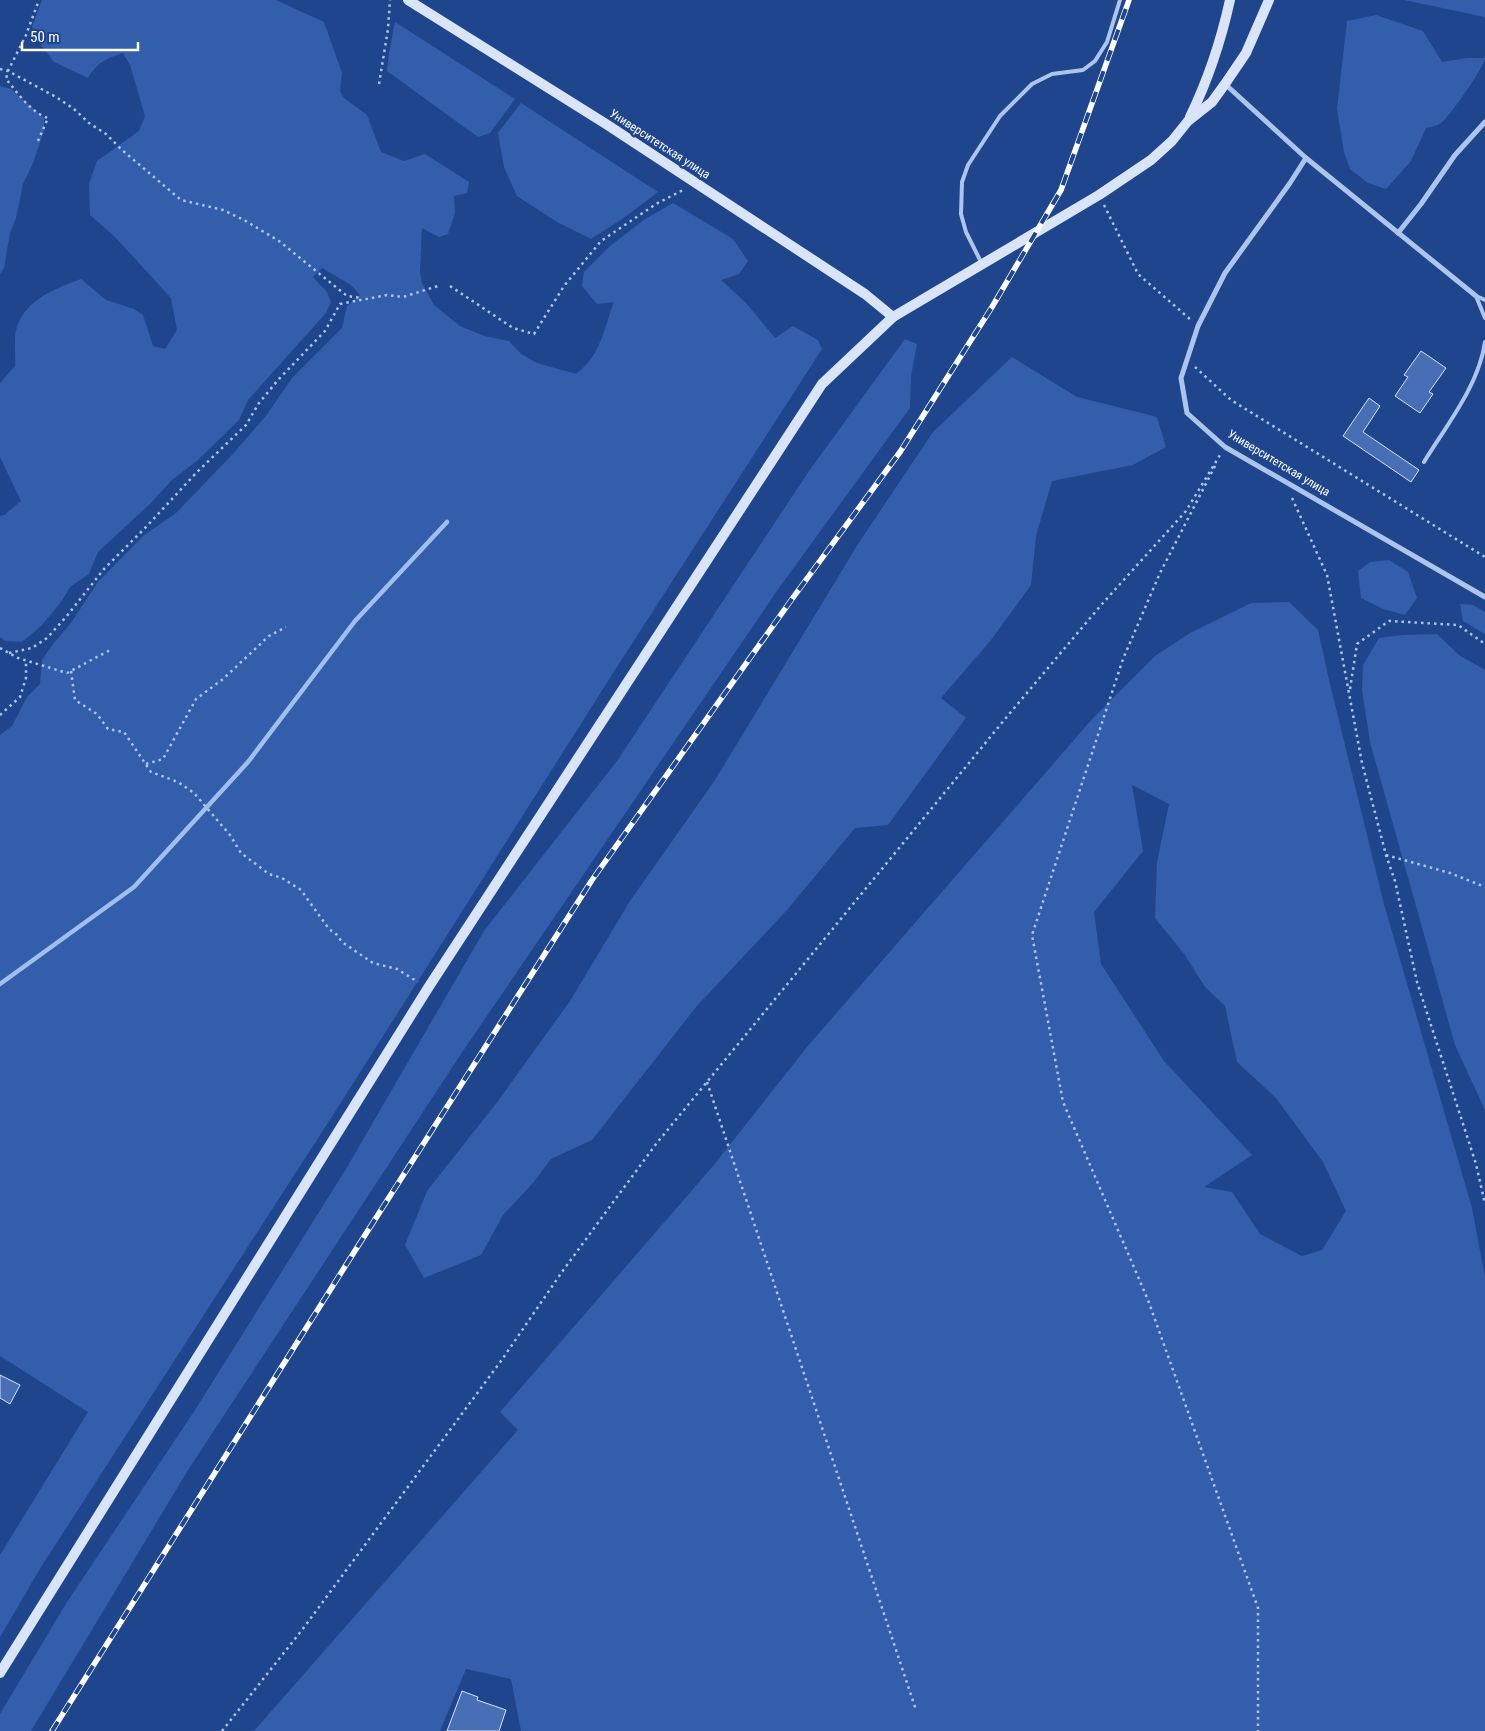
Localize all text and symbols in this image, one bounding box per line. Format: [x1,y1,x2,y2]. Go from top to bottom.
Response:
scale bar [22,20,139,52]
text: 50 m [30,28,60,46]
street label: Университетская улица [607,106,713,182]
street label: Университетская улица [1225,427,1333,499]

